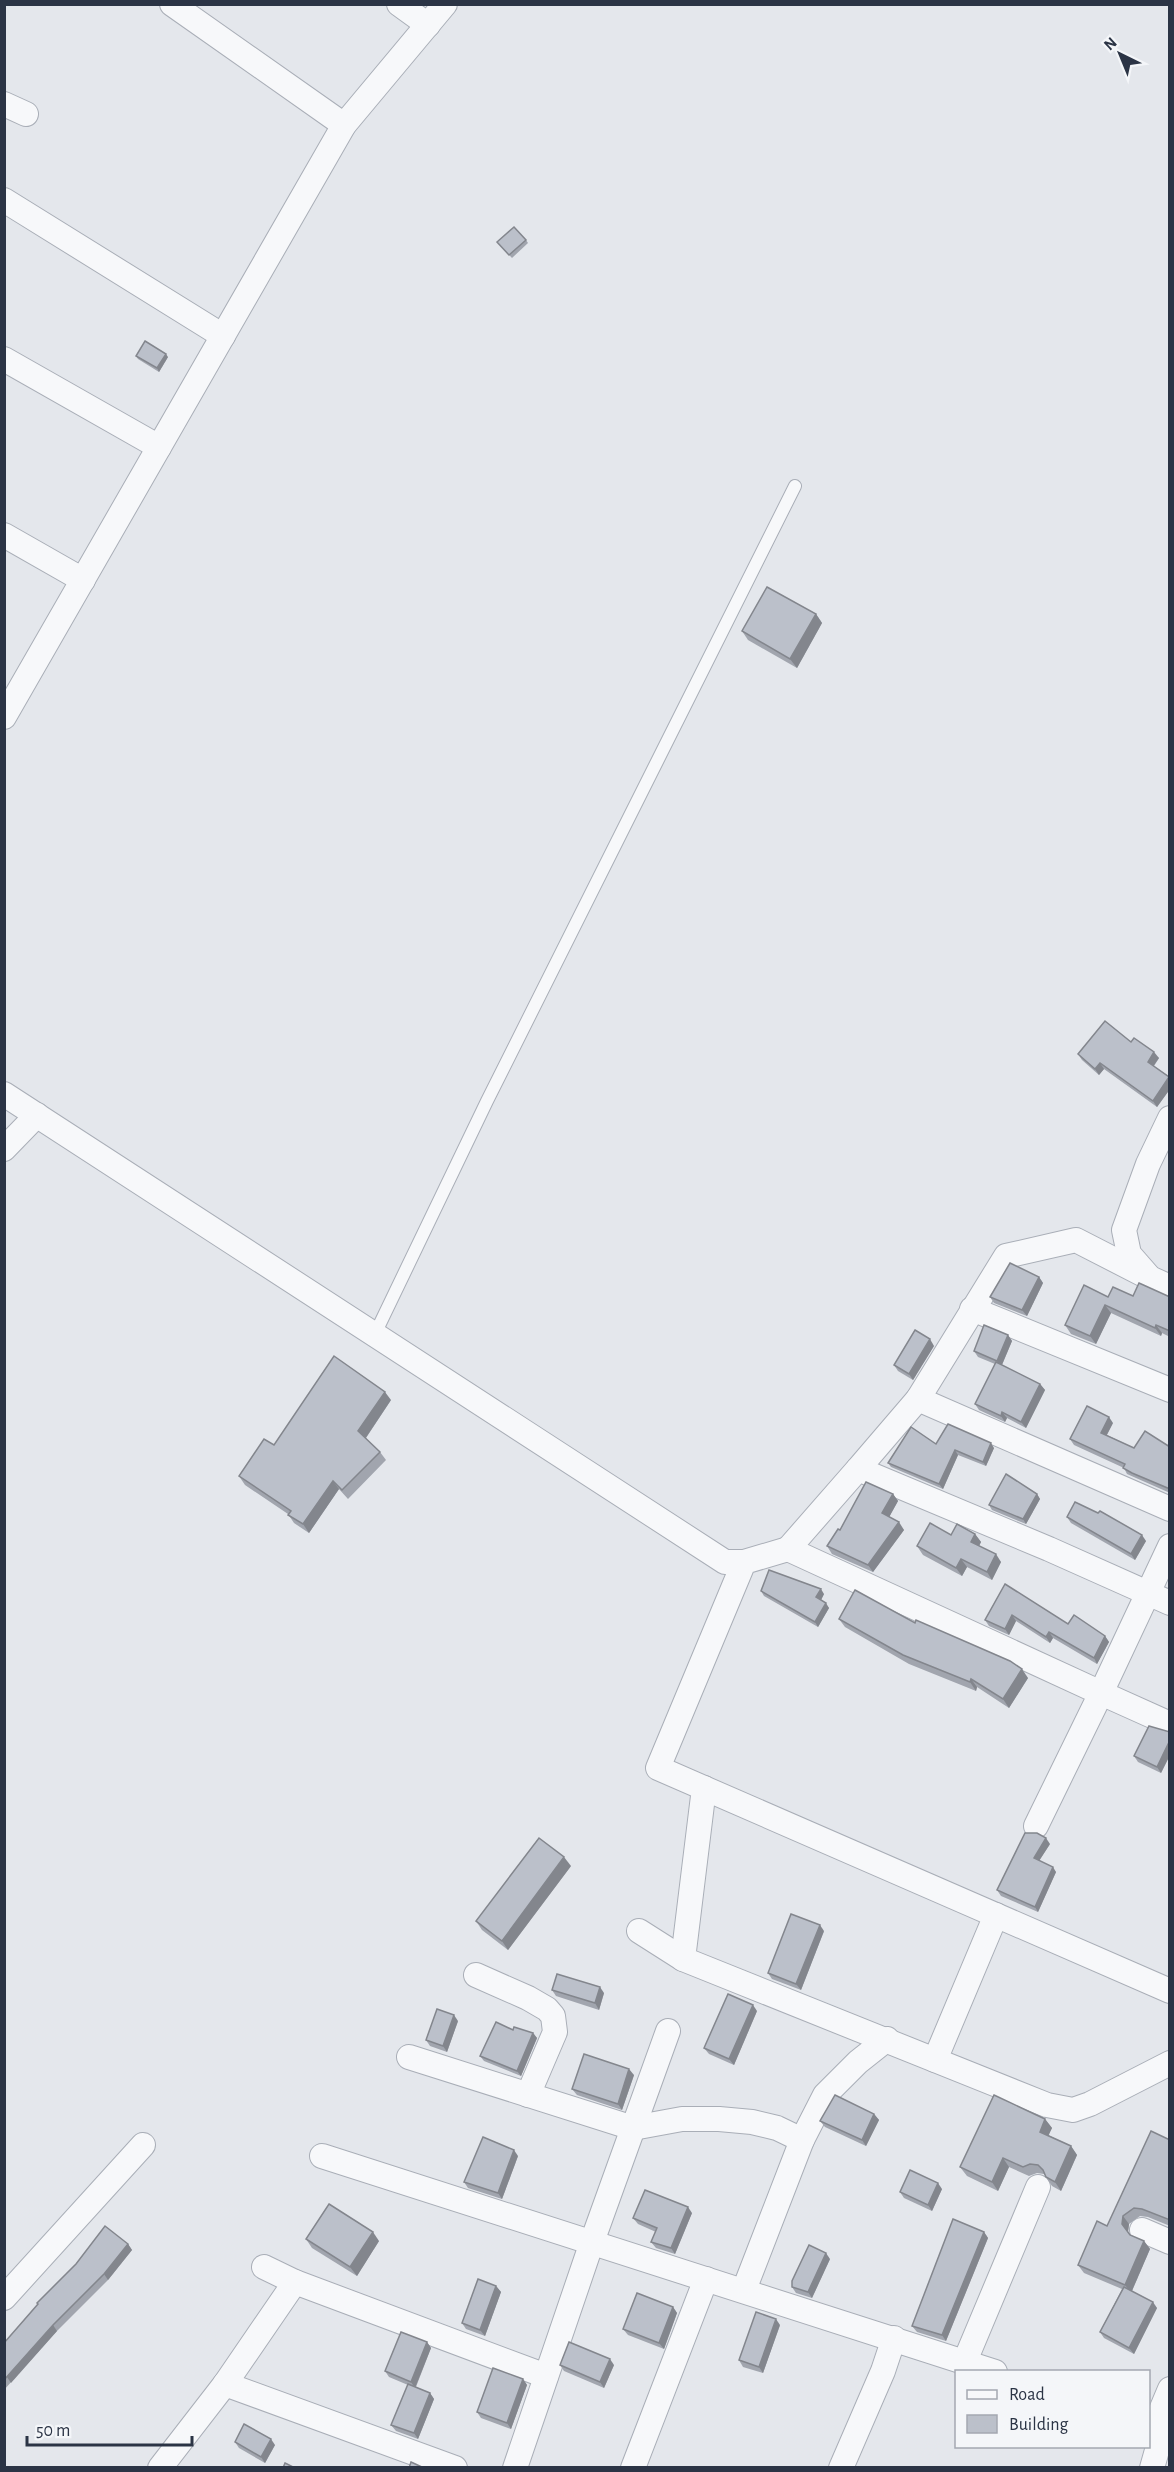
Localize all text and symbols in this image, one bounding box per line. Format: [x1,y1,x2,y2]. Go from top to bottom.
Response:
north arrow [1090,24,1150,84]
text: N [1101,34,1120,53]
legend [955,2370,1150,2448]
text: Road [1009,2386,1045,2404]
scale bar [27,2409,192,2447]
text: Building [1009,2416,1069,2434]
text: 50 m [36,2422,70,2440]

